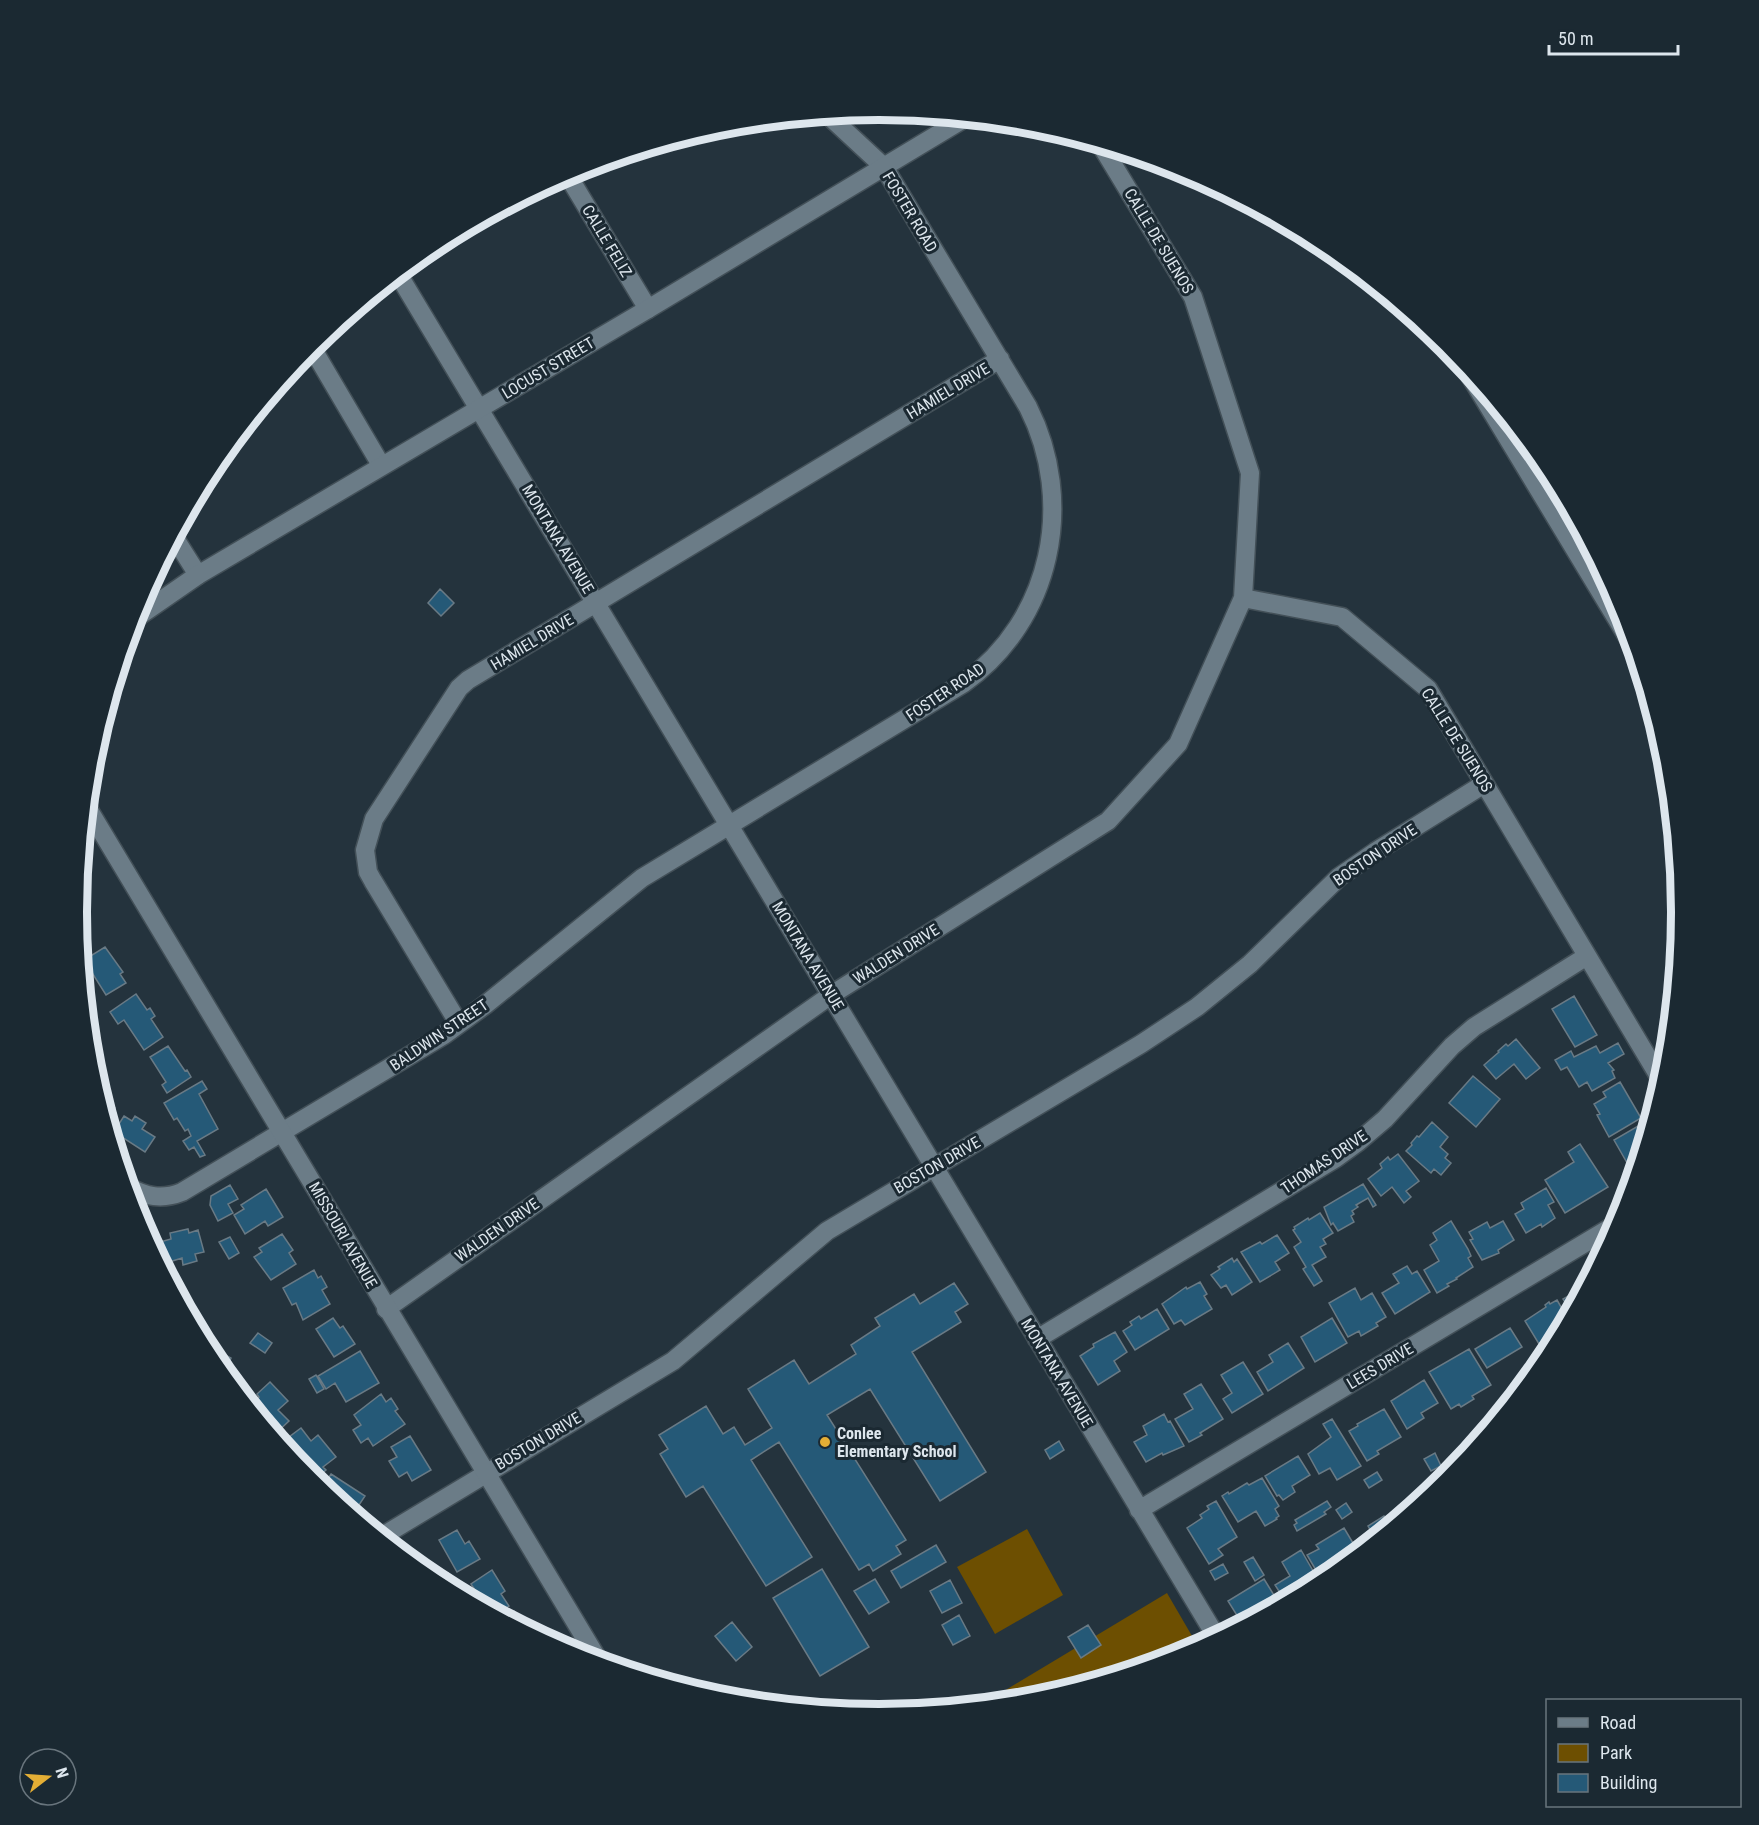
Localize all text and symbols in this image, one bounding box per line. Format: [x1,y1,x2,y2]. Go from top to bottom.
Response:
scale bar [1549,18,1678,56]
text: 50 m [1558,28,1593,49]
street label: FOSTER ROAD [879,168,941,256]
street label: CALLE DE SUENOS [1120,185,1198,297]
street label: CALLE FELIZ [578,201,636,281]
street label: LOCUST STREET [498,333,598,403]
street label: HAMIEL DRIVE [903,359,993,423]
street label: MONTANA AVENUE [518,481,598,597]
street label: HAMIEL DRIVE [487,610,577,674]
street label: FOSTER ROAD [902,659,988,725]
street label: CALLE DE SUENOS [1417,685,1497,795]
street label: BOSTON DRIVE [1330,820,1420,890]
street label: MONTANA AVENUE [768,898,848,1014]
street label: WALDEN DRIVE [849,920,943,988]
street label: BALDWIN STREET [386,995,492,1075]
street label: THOMAS DRIVE [1277,1126,1371,1198]
street label: BOSTON DRIVE [890,1133,984,1197]
street label: MISSOURI AVENUE [305,1178,381,1292]
street label: WALDEN DRIVE [451,1194,543,1266]
street label: MONTANA AVENUE [1017,1315,1097,1431]
street label: LEES DRIVE [1343,1339,1417,1393]
street label: BOSTON DRIVE [492,1408,584,1474]
place label: Conlee Elementary School [837,1424,956,1461]
marker: Conlee Elementary School [818,1435,832,1449]
legend [1546,1699,1741,1807]
text: Road [1600,1712,1636,1733]
text: Park [1600,1742,1632,1763]
north arrow [18,1747,78,1807]
text: N [51,1765,72,1780]
text: Building [1600,1772,1657,1793]

